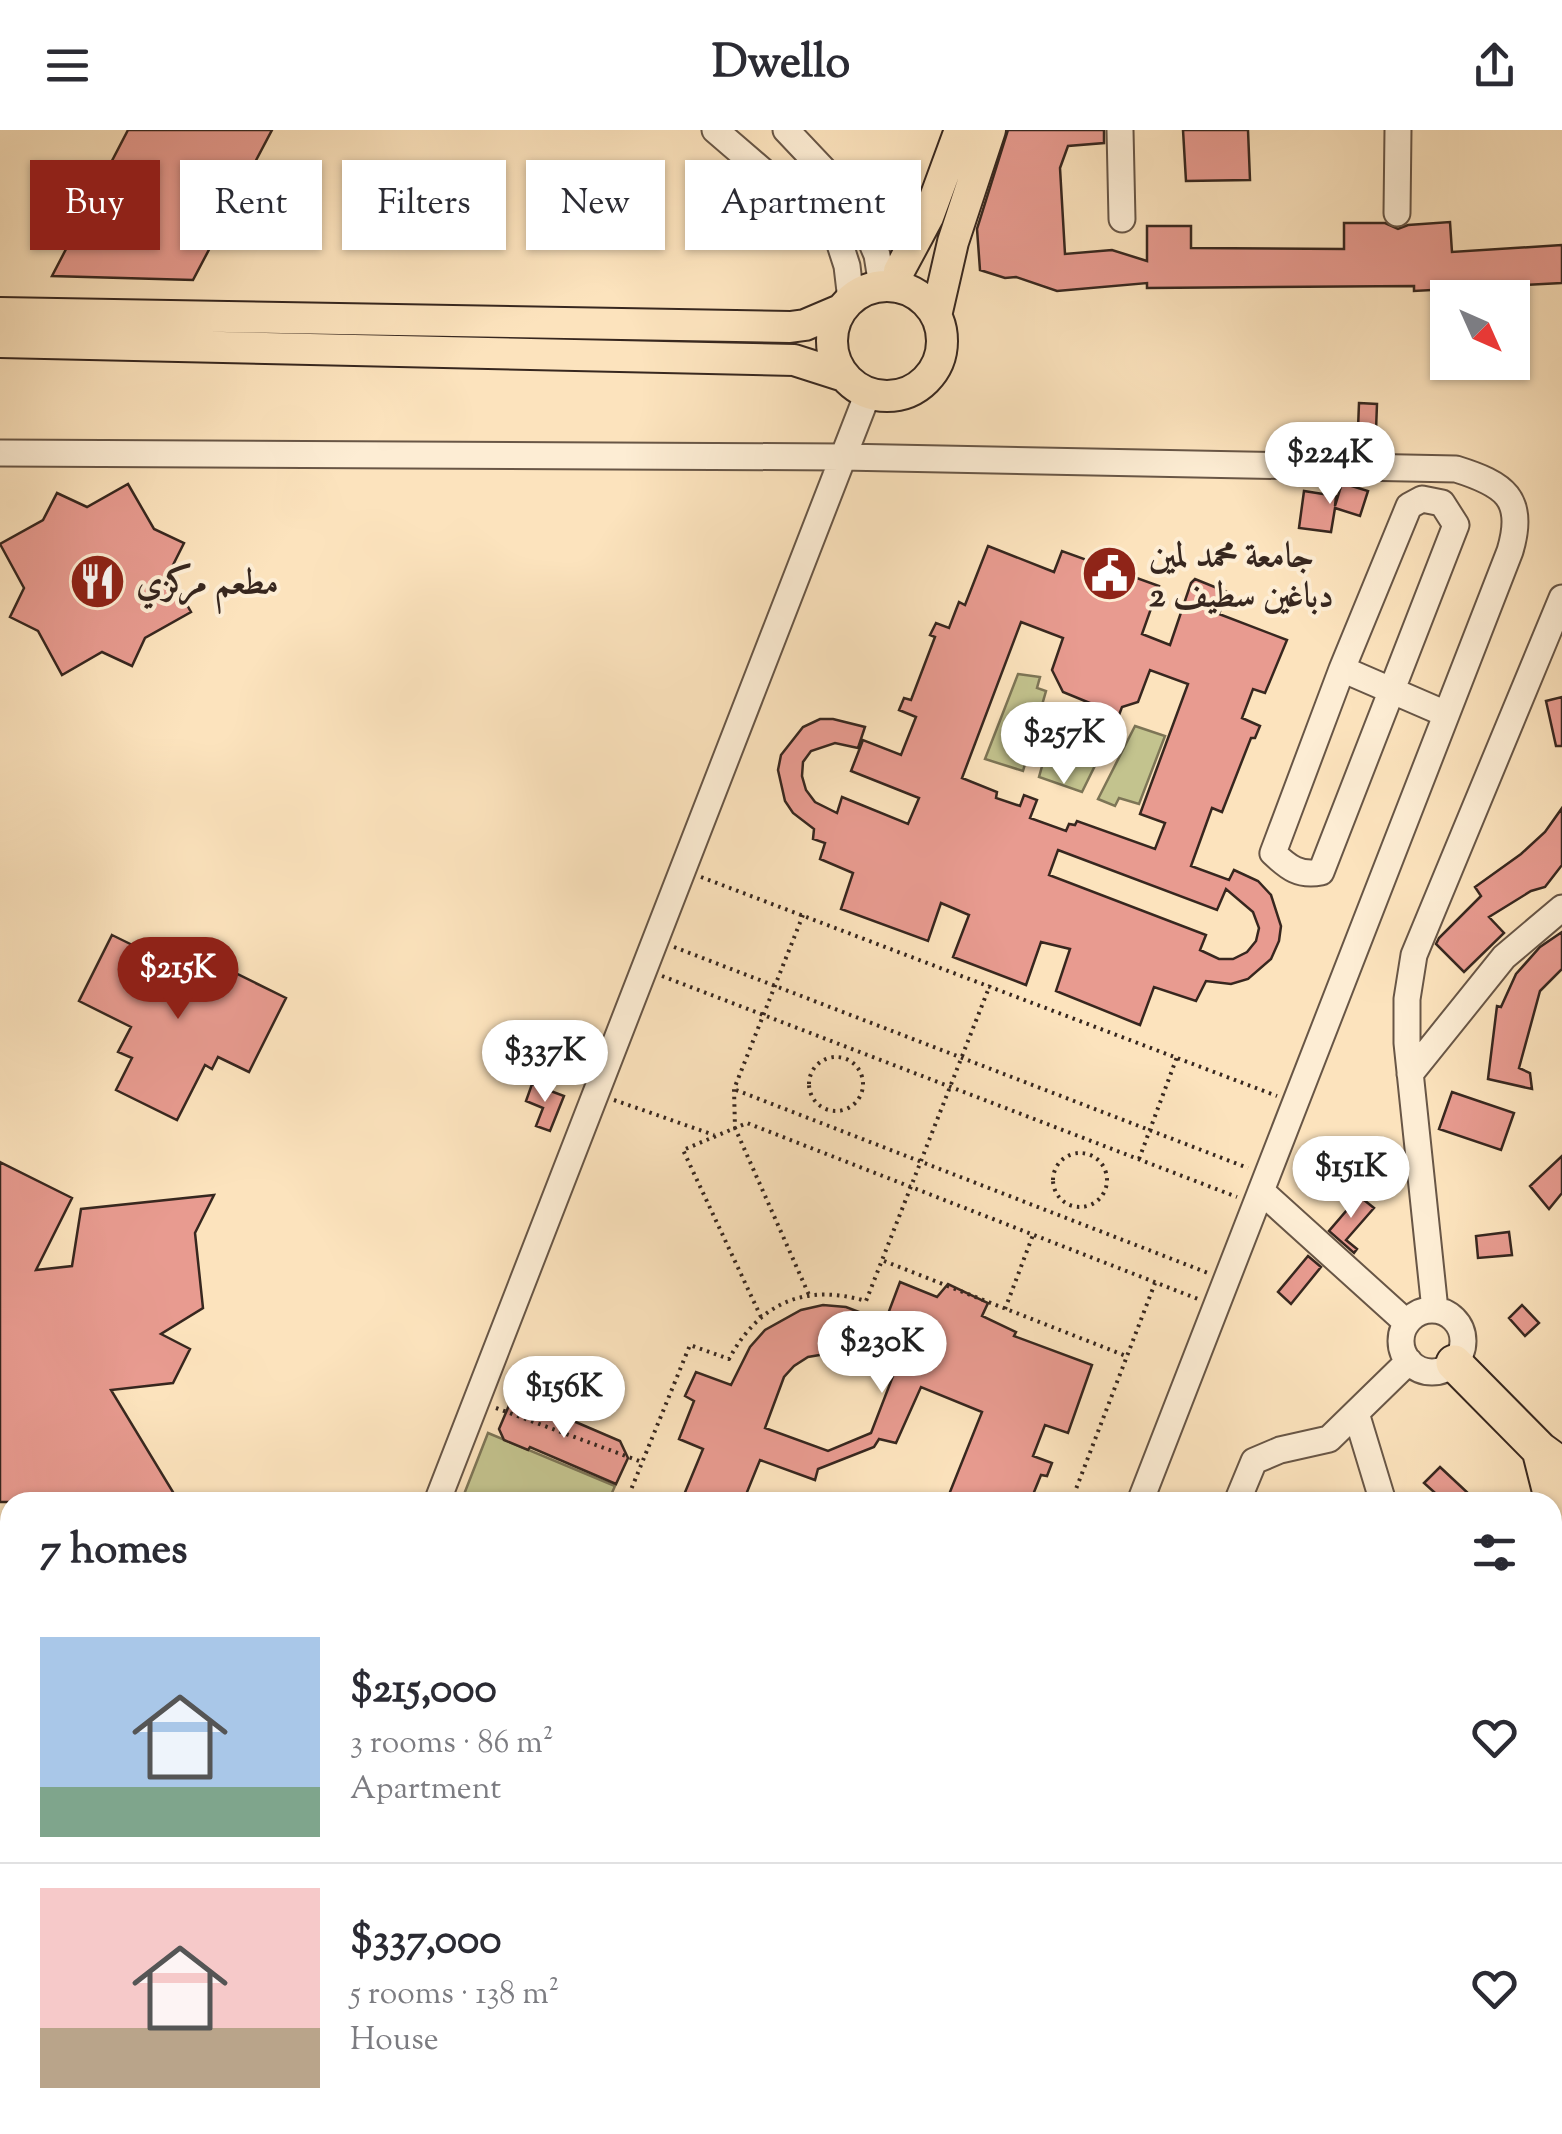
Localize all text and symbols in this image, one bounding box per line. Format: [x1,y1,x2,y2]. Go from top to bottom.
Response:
text: Dwello [712,33,850,98]
icon: menu [40,38,95,93]
icon: share [1467,38,1522,93]
chip: Buy [30,160,160,250]
chip: Rent [180,160,322,250]
chip: Filters [342,160,506,250]
chip: New [526,160,665,250]
chip: Apartment [685,160,921,250]
north arrow [1430,280,1530,380]
map controls [1430,280,1530,380]
pin: $224K [1260,422,1400,507]
text: $224K [1287,431,1373,477]
place label: جامعة محمد لمين دباغين سطيف 2 [1149,532,1334,623]
public building icon: جامعة محمد لمين دباغين سطيف 2 [1080,544,1140,604]
restaurant icon: مطعم مركزي [67,551,127,611]
place label: مطعم مركزي [136,559,279,614]
pin: $257K [994,702,1134,787]
text: $257K [1023,711,1105,757]
pin: $215K [108,937,248,1022]
text: $215K [139,946,217,992]
pin: $337K [475,1020,615,1105]
text: $337K [504,1029,586,1075]
pin: $151K [1281,1136,1421,1221]
text: $151K [1315,1145,1387,1191]
pin: $230K [812,1311,952,1396]
text: $230K [840,1320,924,1366]
pin: $156K [494,1356,634,1441]
text: $156K [525,1365,603,1411]
text: 7 homes [40,1522,188,1582]
icon: filters [1467,1525,1522,1580]
text: $215,000 [350,1661,497,1721]
icon: home [120,1677,240,1797]
icon: heart [1467,1710,1522,1765]
text: 3 rooms · 86 m² [350,1721,553,1767]
text: Apartment [350,1767,501,1813]
text: $337,000 [350,1912,501,1972]
icon: home [120,1928,240,2048]
icon: heart [1467,1961,1522,2016]
text: 5 rooms · 138 m² [350,1972,559,2018]
text: House [350,2018,439,2064]

